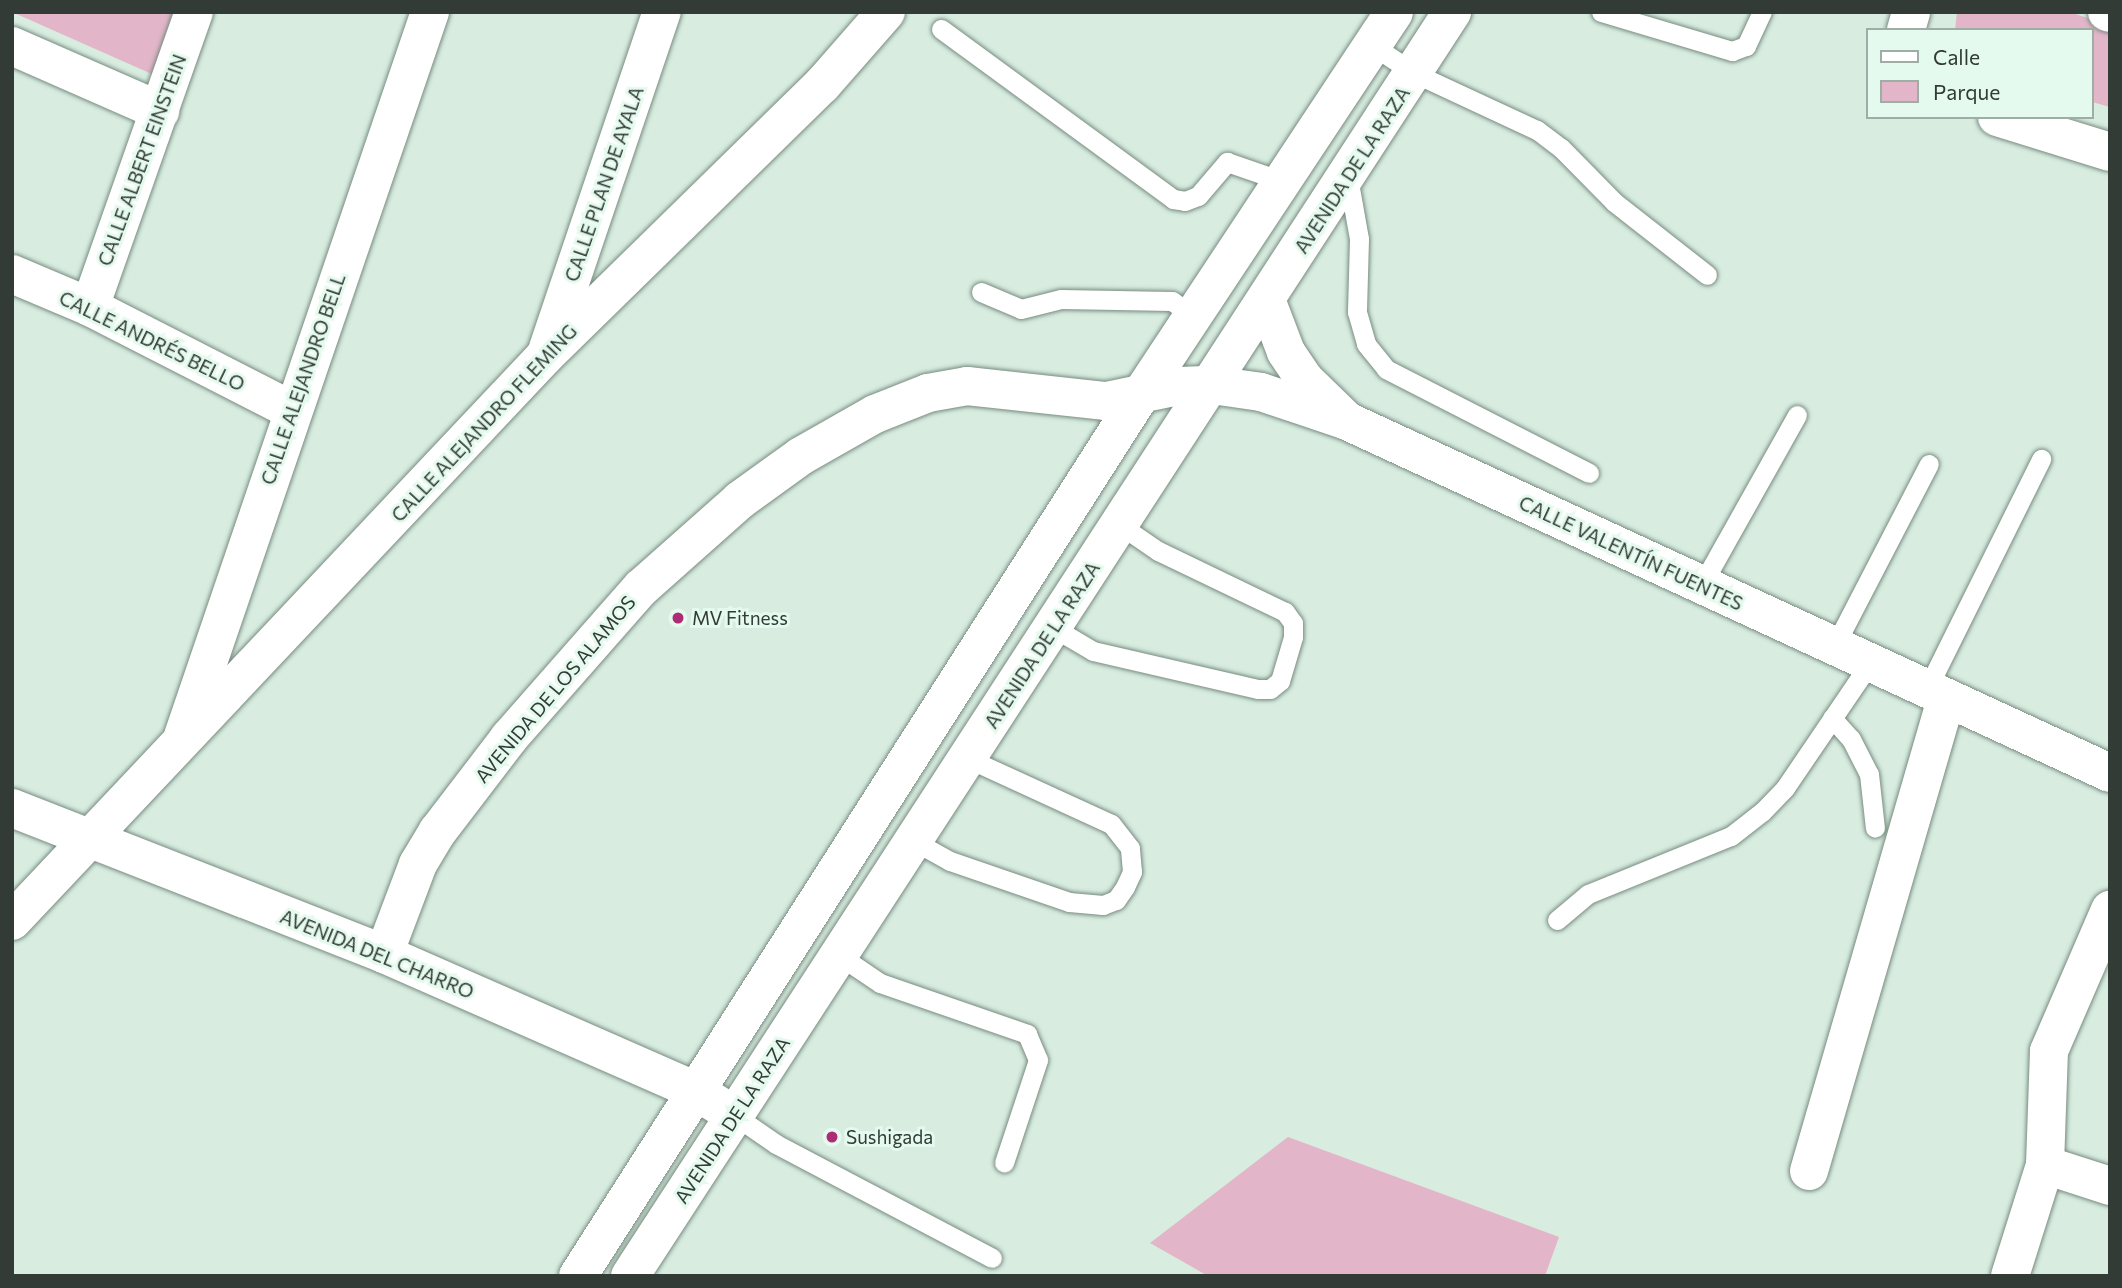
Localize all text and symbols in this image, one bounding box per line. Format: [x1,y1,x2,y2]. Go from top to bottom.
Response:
legend [1867,28,2094,119]
text: Calle [1933,44,1980,69]
street label: CALLE ALBERT EINSTEIN [93,51,191,269]
text: Parque [1933,79,2000,104]
street label: AVENIDA DE LA RAZA [1290,82,1414,258]
street label: CALLE PLAN DE AYALA [560,83,648,285]
street label: CALLE ALEJANDRO BELL [256,270,350,488]
street label: CALLE ANDRÉS BELLO [56,286,248,396]
street label: CALLE ALEJANDRO FLEMING [387,320,581,526]
street label: CALLE VALENTÍN FUENTES [1515,491,1747,615]
street label: AVENIDA DE LA RAZA [980,557,1104,733]
street label: AVENIDA DE LOS ALAMOS [470,591,640,787]
place label: MV Fitness [692,607,788,629]
marker: MV Fitness [670,610,686,626]
street label: AVENIDA DEL CHARRO [277,905,477,1003]
street label: AVENIDA DE LA RAZA [670,1032,794,1208]
place label: Sushigada [846,1126,933,1148]
marker: Sushigada [824,1129,840,1145]

